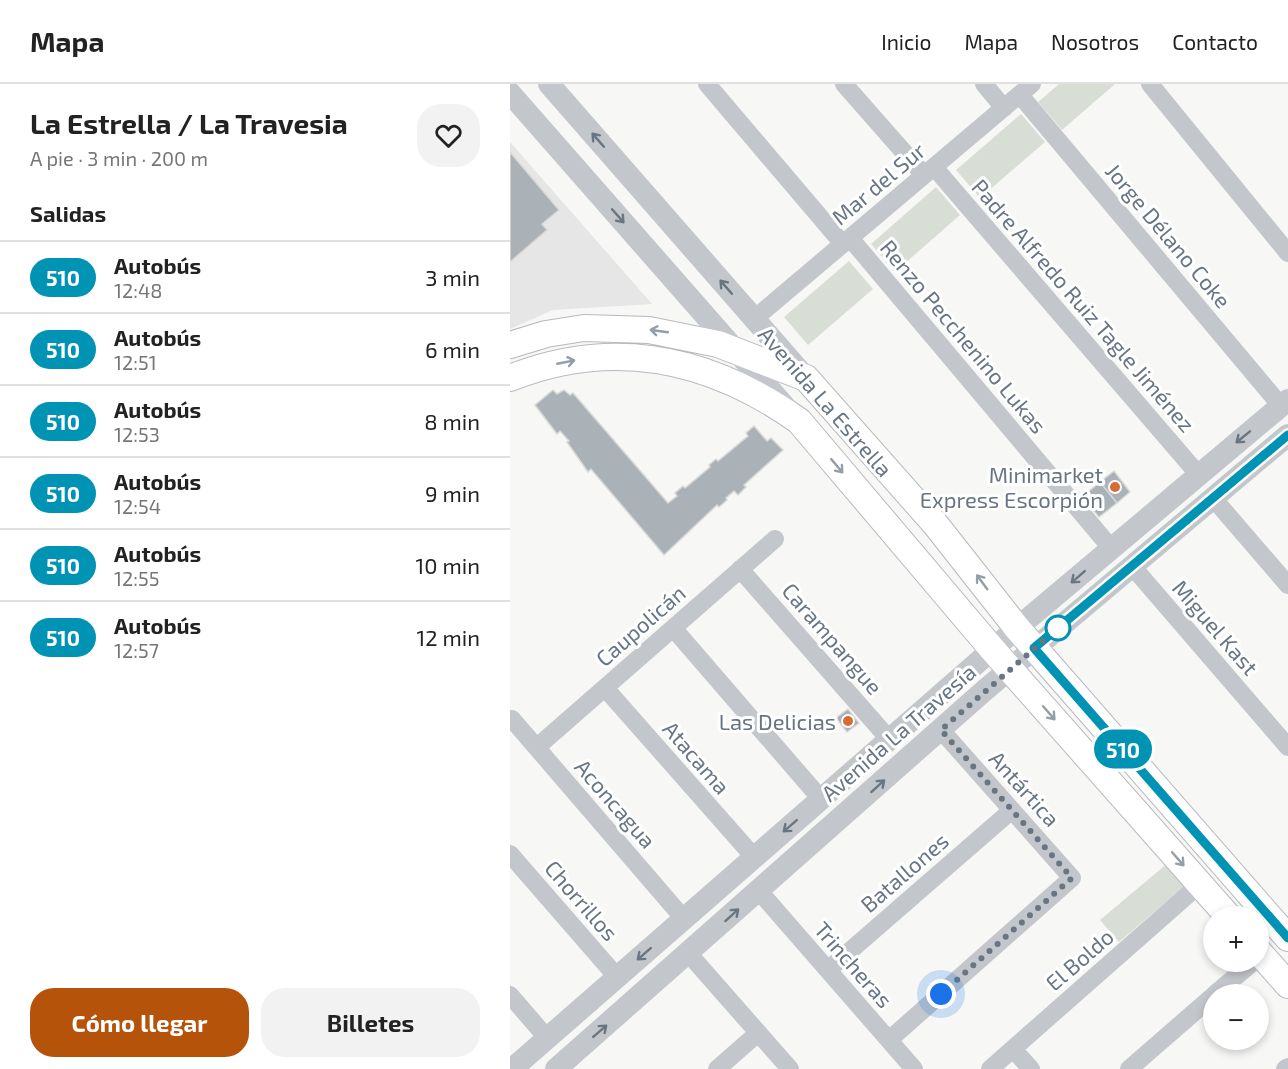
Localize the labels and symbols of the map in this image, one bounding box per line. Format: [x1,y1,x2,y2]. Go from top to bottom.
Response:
one-way arrow [591,133,605,148]
street label: Mar del Sur [826,136,930,229]
street label: Jorge Délano Coke [1101,157,1237,313]
street label: Padre Alfredo Ruiz Tagle Jiménez [967,173,1201,437]
one-way arrow [611,208,625,223]
street label: Renzo Pecchenino Lukas [876,234,1052,438]
one-way arrow [719,280,733,295]
street label: Avenida La Estrella [754,321,898,481]
one-way arrow [650,326,670,337]
one-way arrow [556,357,576,368]
one-way arrow [1235,431,1251,444]
one-way arrow [830,458,843,474]
place label: Minimarket Express Escorpión [920,461,1103,512]
marker: Minimarket Express Escorpión [1108,480,1122,494]
one-way arrow [1071,570,1086,584]
street label: Miguel Kast [1168,574,1264,680]
one-way arrow [975,575,988,591]
street label: Carampangue [778,577,888,699]
street label: Caupolicán [590,579,690,671]
unlabelled marker [1045,615,1071,641]
street label: Avenida La Travesía [816,658,980,806]
one-way arrow [1042,705,1056,720]
place label: Las Delicias [719,708,836,734]
marker: Las Delicias [841,714,855,728]
street label: Atacama [658,715,736,799]
line badge: 510 [1088,730,1158,768]
street label: Antártica [984,745,1066,831]
street label: Aconcagua [570,753,662,853]
one-way arrow [870,779,885,793]
one-way arrow [783,819,798,833]
street label: Batallones [855,827,953,917]
one-way arrow [1171,851,1185,866]
street label: Chorrillos [540,855,624,945]
one-way arrow [725,908,740,922]
street label: Trincheras [810,916,898,1012]
street label: El Boldo [1040,923,1118,995]
one-way arrow [636,947,651,961]
your location [926,979,956,1009]
one-way arrow [592,1024,607,1038]

